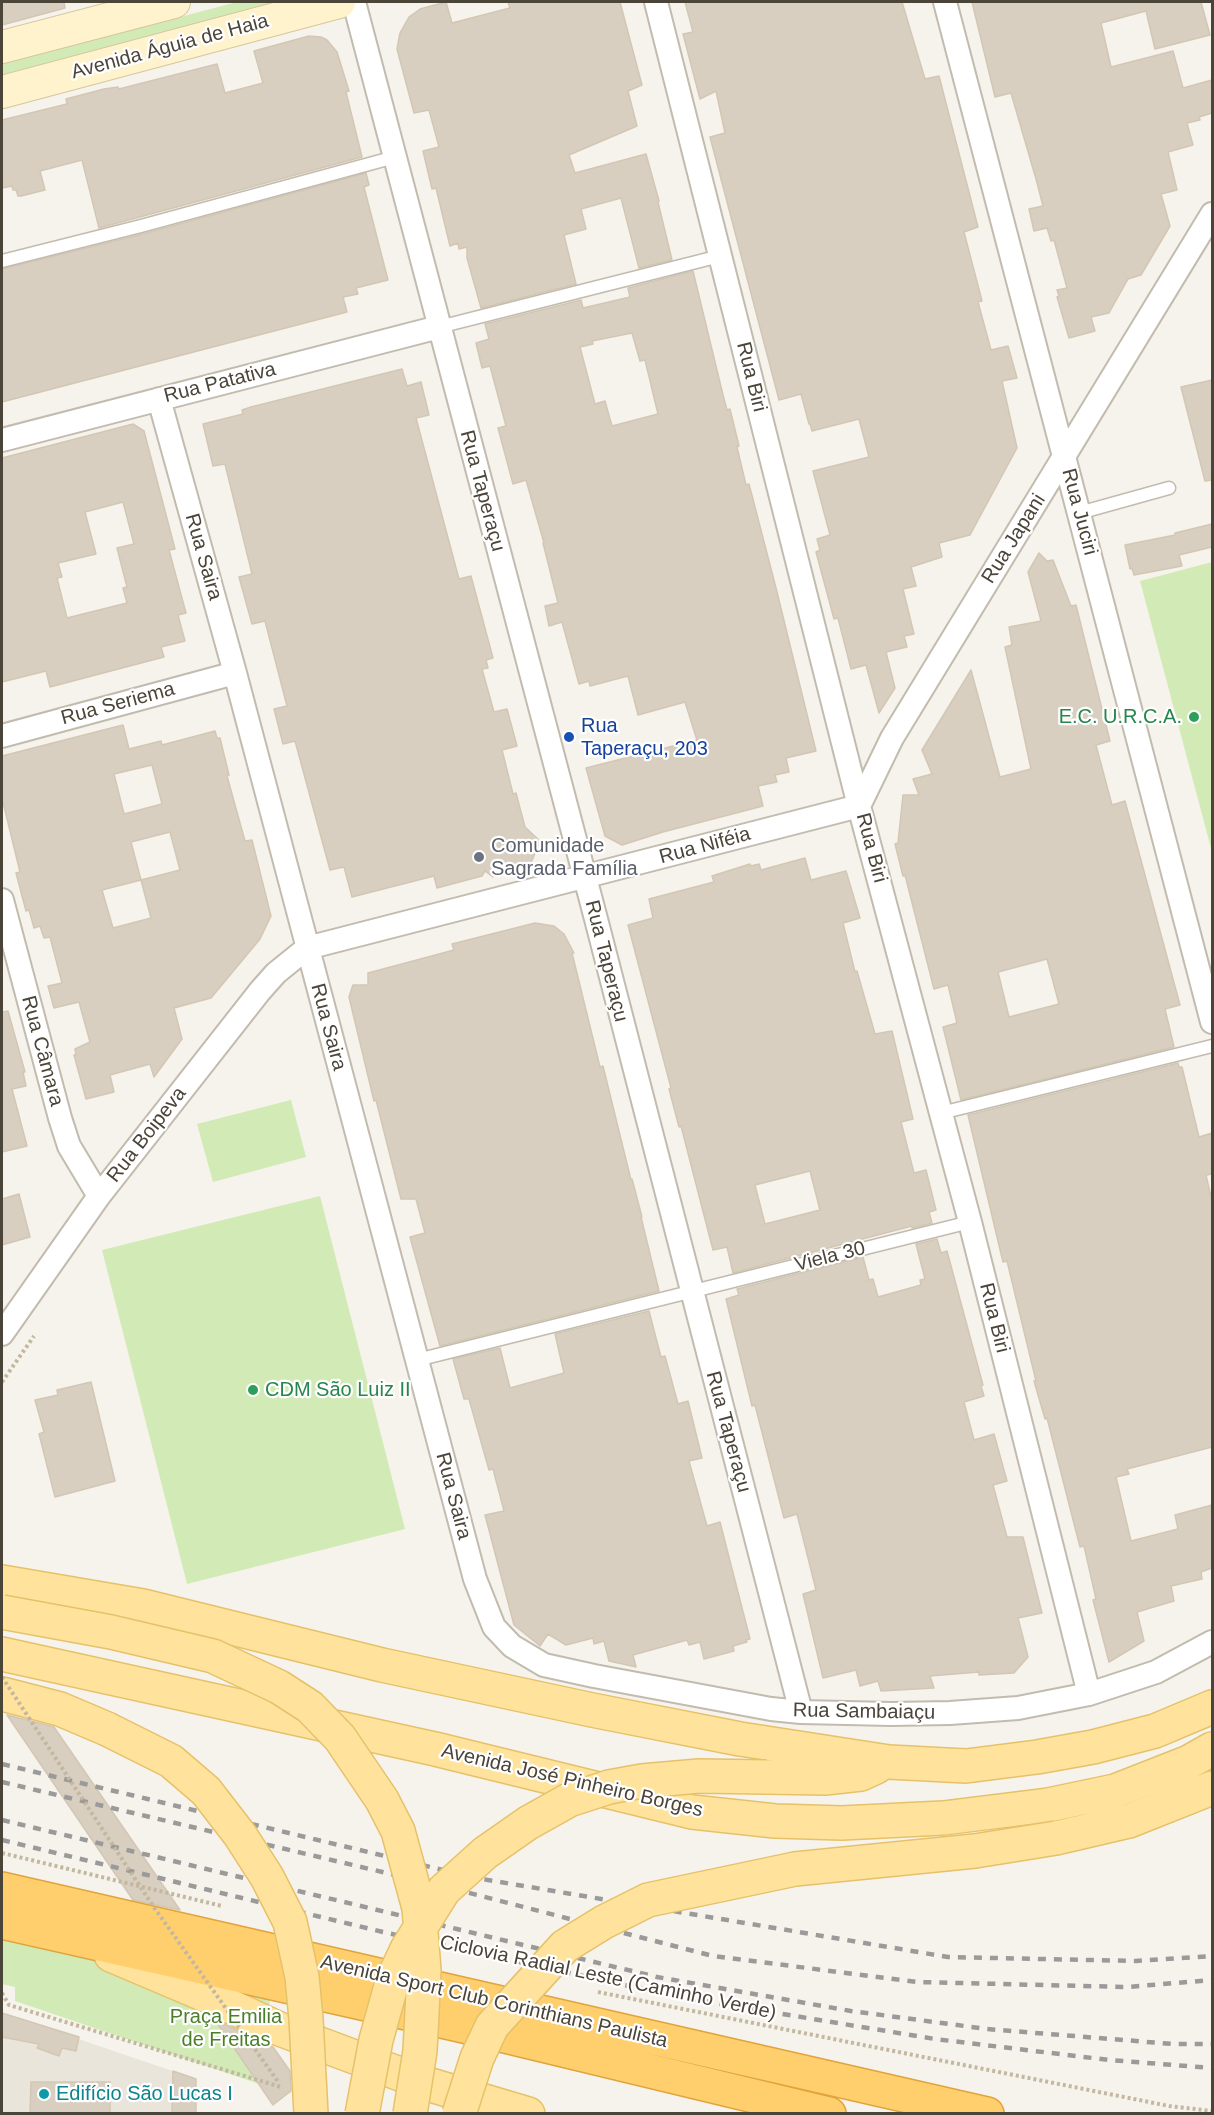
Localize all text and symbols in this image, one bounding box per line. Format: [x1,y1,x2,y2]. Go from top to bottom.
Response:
street label: Avenida Águia de Haia [69,9,271,85]
street label: Rua Biri [731,340,771,414]
street label: Rua Patativa [162,358,278,408]
street label: Rua Taperaçu [454,428,510,554]
street label: Rua Juciri [1056,466,1102,558]
street label: Rua Japani [977,490,1051,588]
street label: Rua Saira [179,511,227,603]
street label: Rua Seriema [59,677,177,731]
place label: E.C. U.R.C.A. [1059,705,1182,729]
marker: E.C. U.R.C.A. [1187,710,1201,724]
place label: Rua Taperaçu, 203 [581,714,708,761]
marker: Rua Taperaçu, 203 [562,730,576,744]
street label: Rua Biri [850,811,892,885]
street label: Rua Niféia [657,822,753,870]
place label: Comunidade Sagrada Família [491,834,638,881]
marker: Comunidade Sagrada Família [472,850,486,864]
street label: Rua Taperaçu [579,898,633,1024]
street label: Rua Saira [305,981,351,1073]
street label: Rua Câmara [16,993,68,1109]
street label: Rua Boipeva [102,1082,192,1188]
street label: Viela 30 [792,1237,868,1277]
street label: Rua Biri [974,1281,1014,1355]
street label: Rua Taperaçu [700,1369,756,1495]
place label: CDM São Luiz II [265,1378,411,1402]
marker: CDM São Luiz II [246,1383,260,1397]
street label: Rua Saira [430,1450,476,1542]
street label: Rua Sambaiaçu [793,1699,935,1725]
street label: Avenida José Pinheiro Borges [439,1739,705,1823]
street label: Ciclovia Radial Leste (Caminho Verde) [438,1931,778,2025]
street label: Avenida Sport Club Corinthians Paulista [318,1950,670,2054]
park label: Praça Emilia de Freitas [170,2005,282,2052]
place label: Edifício São Lucas I [56,2082,233,2106]
marker: Edifício São Lucas I [37,2087,51,2101]

